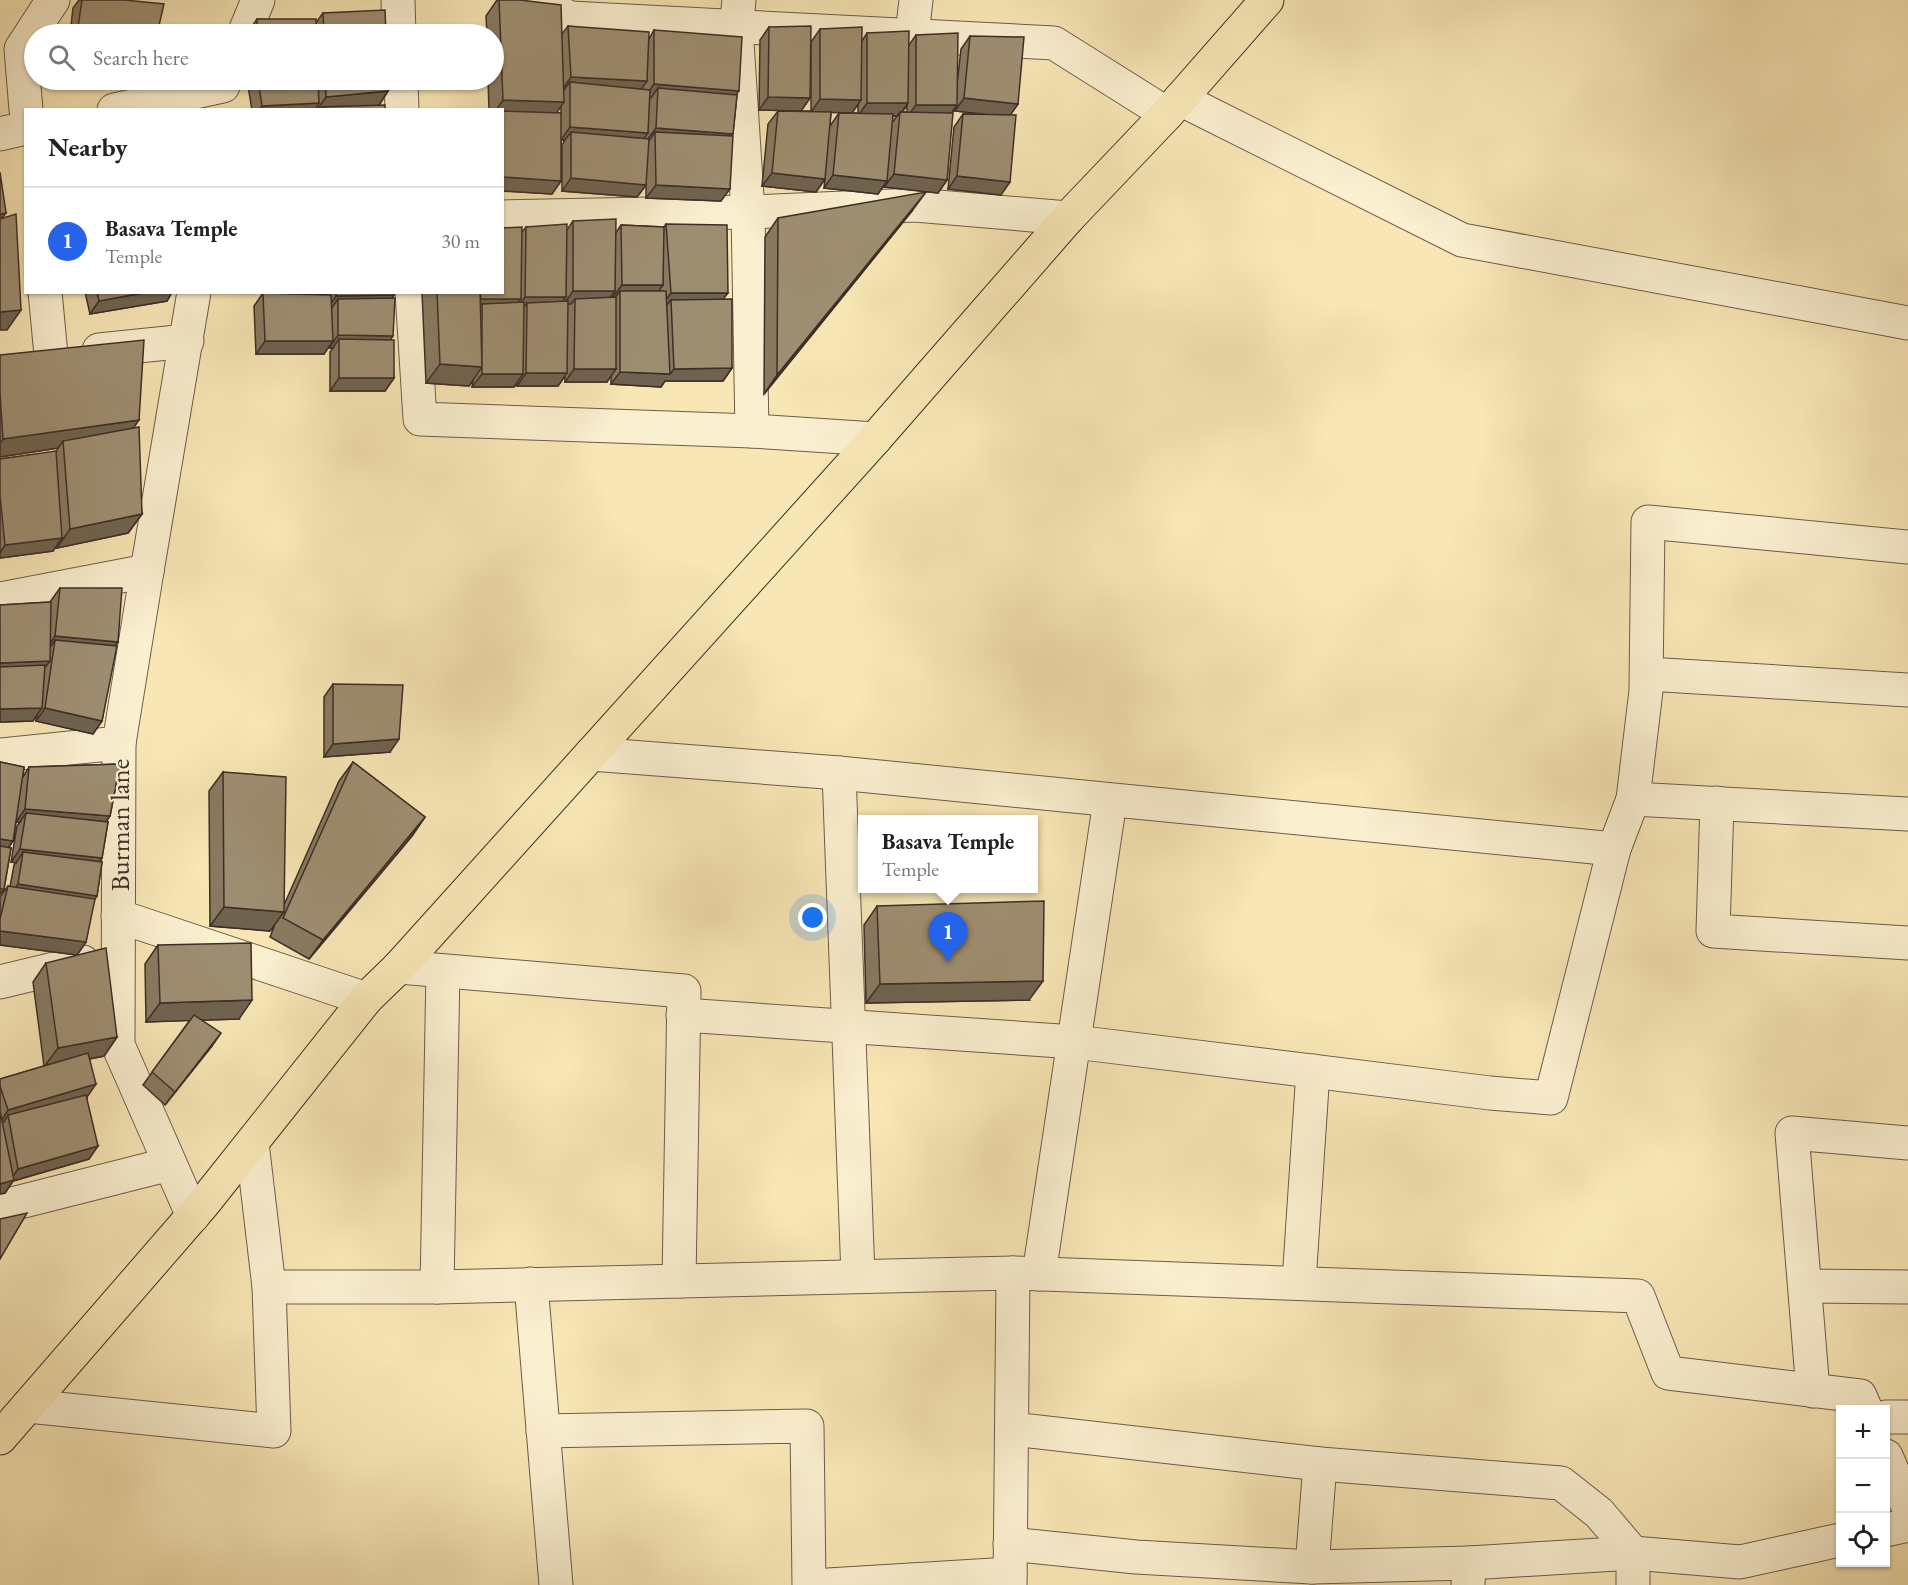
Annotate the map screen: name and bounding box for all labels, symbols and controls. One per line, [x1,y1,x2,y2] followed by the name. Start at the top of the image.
[24,24,504,90] search box
[45,41,78,74] icon: search
[93,43,188,72] text: Search here
[48,130,128,164] text: Nearby
[105,214,237,243] text: Basava Temple
[62,228,73,254] text: 1
[441,228,480,254] text: 30 m
[105,243,162,269] text: Temple
[102,759,137,891] street label: Burman lane
[858,815,1038,893] popup
[882,827,1014,856] text: Basava Temple
[882,856,939,882] text: Temple
[798,903,827,932] your location
[928,912,968,962] pin: 1
[1836,1405,1890,1567] map controls
[1836,1405,1890,1459] button: +
[1836,1459,1890,1513] button: −
[1836,1513,1890,1567] button: locate

